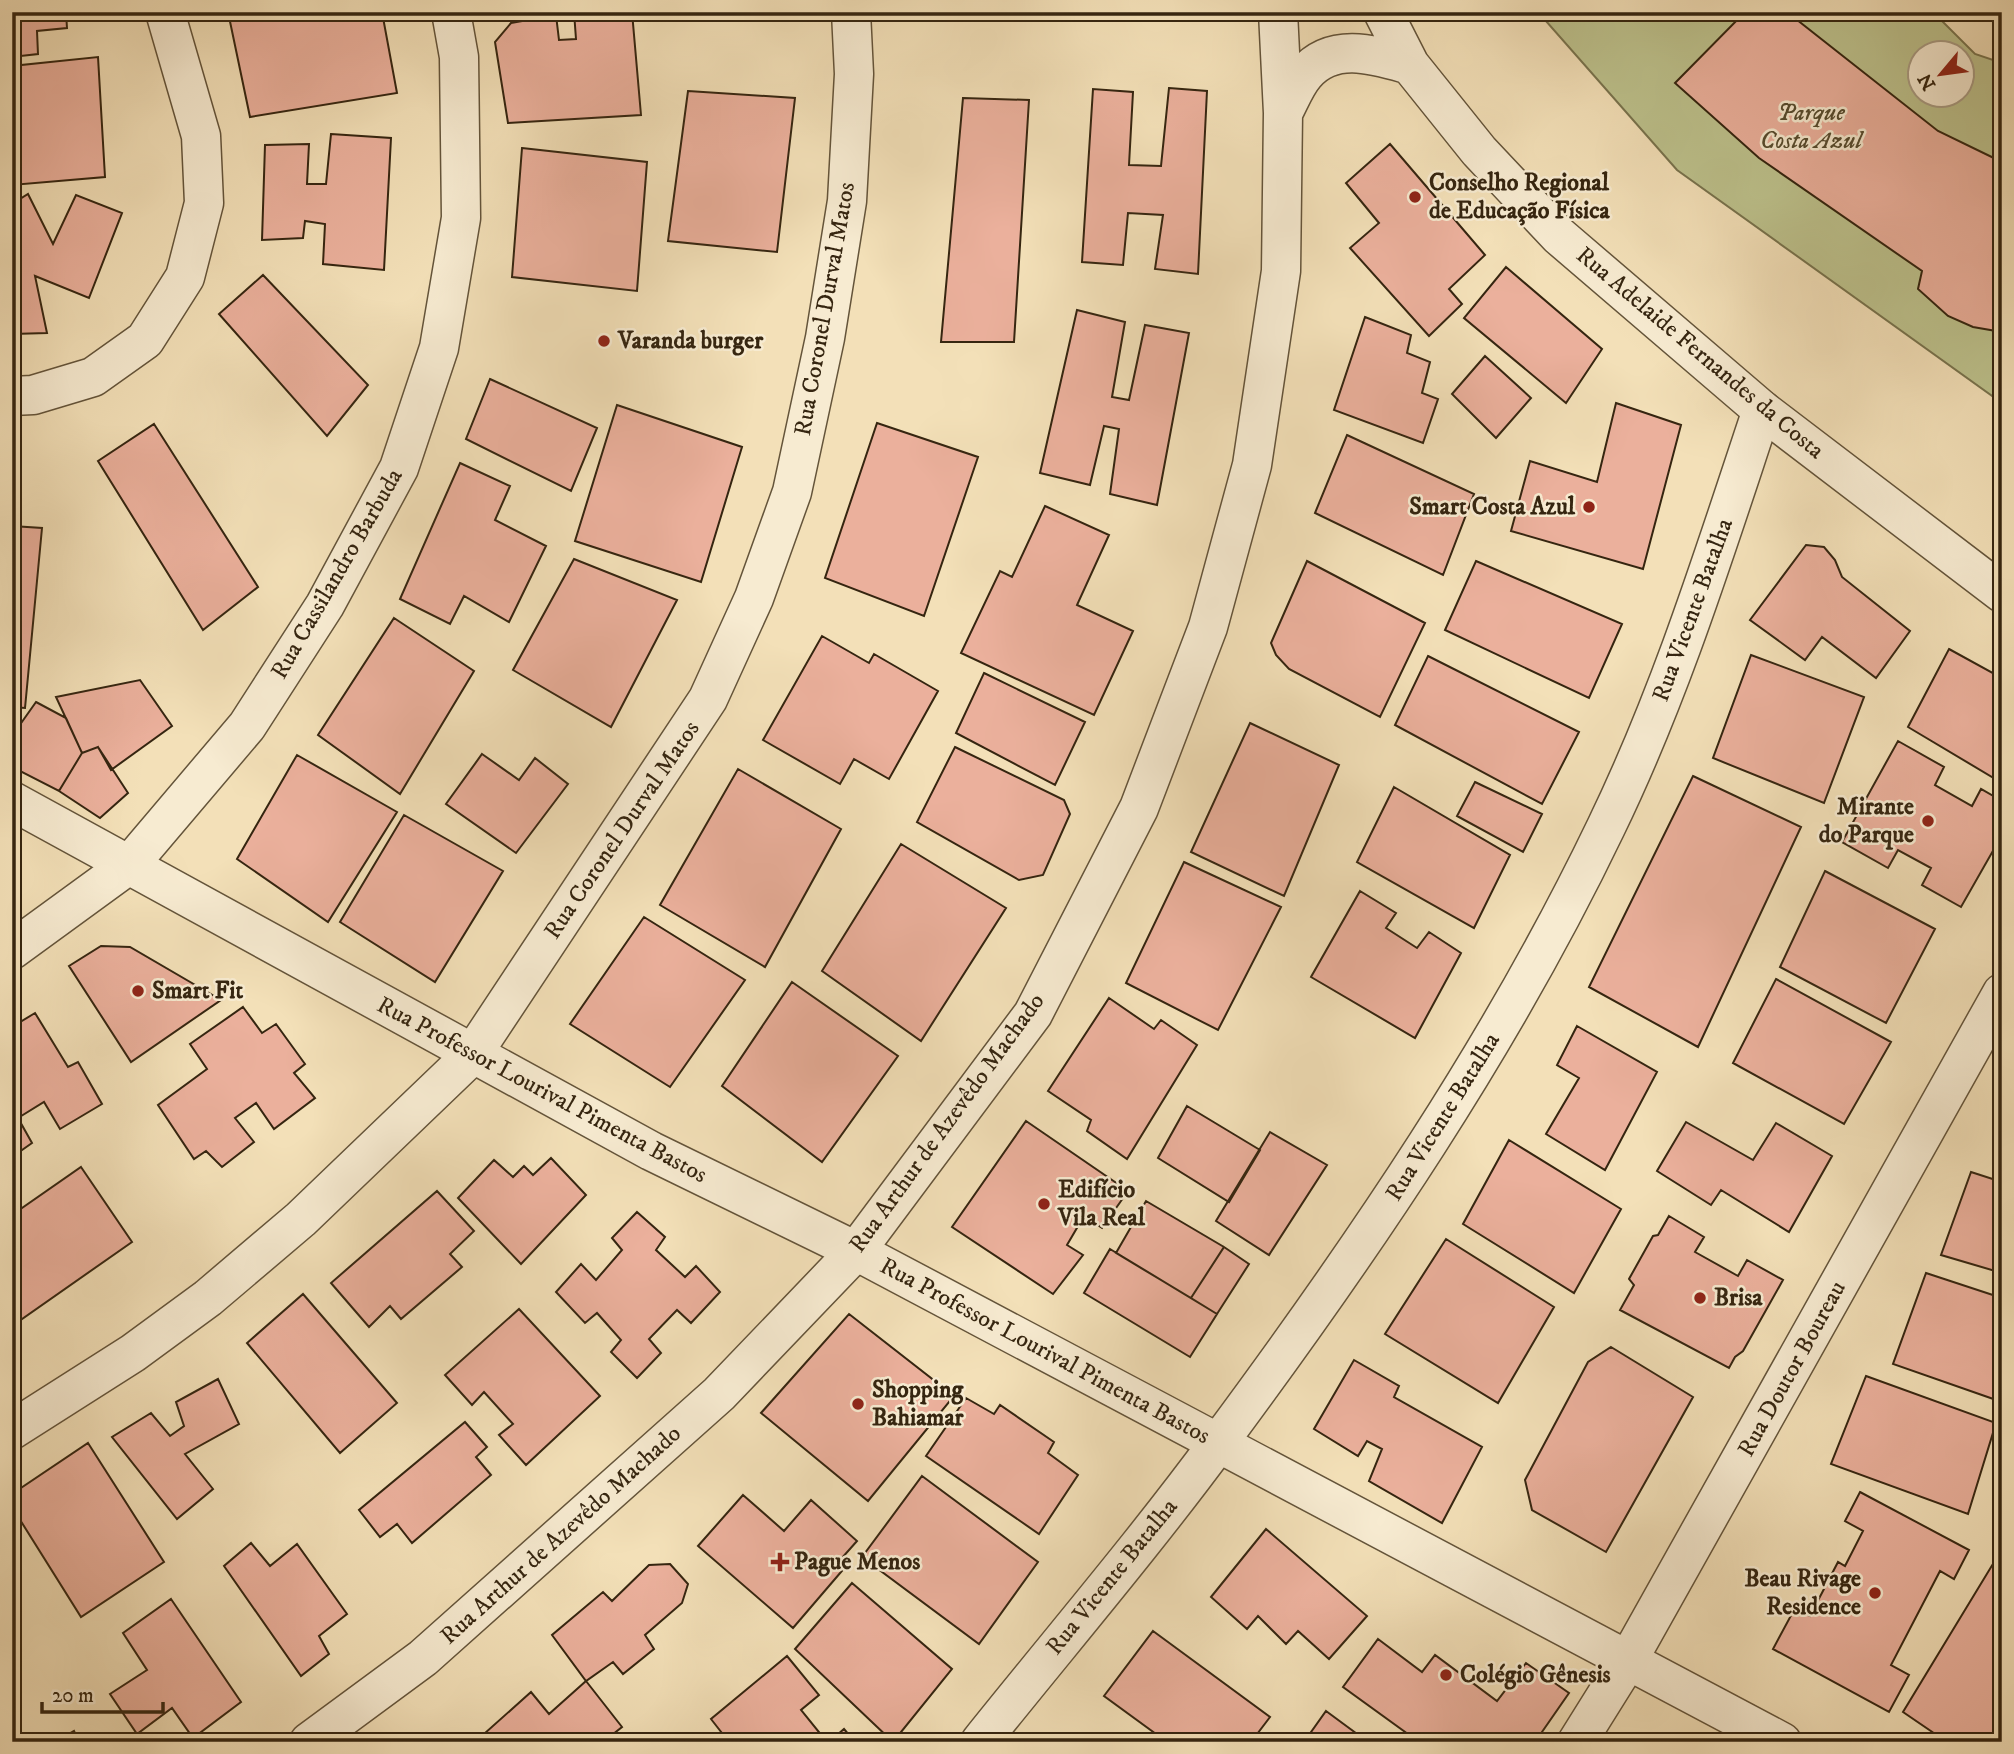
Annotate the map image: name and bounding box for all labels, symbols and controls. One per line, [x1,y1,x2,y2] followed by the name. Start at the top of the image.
[1906,38,1976,108] north arrow
[1913,69,1941,94] text: N
[1760,98,1865,156] park label: Parque Costa Azul
[1429,168,1610,226] place label: Conselho Regional de Educação Física
[788,180,862,438] street label: Rua Coronel Durval Matos
[1407,189,1423,205] marker: Conselho Regional de Educação Física
[1570,240,1831,466] street label: Rua Adelaide Fernandes da Costa
[617,326,764,356] place label: Varanda burger
[596,333,612,349] marker: Varanda burger
[264,463,410,685] street label: Rua Cassilandro Barbuda
[1409,492,1576,522] place label: Smart Costa Azul
[1581,499,1597,515] marker: Smart Costa Azul
[1646,514,1740,706] street label: Rua Vicente Batalha
[538,715,706,945] street label: Rua Coronel Durval Matos
[1819,792,1914,850] place label: Mirante do Parque
[1920,813,1936,829] marker: Mirante do Parque
[152,976,243,1006] place label: Smart Fit
[130,983,146,999] marker: Smart Fit
[843,987,1051,1259] street label: Rua Arthur de Azevêdo Machado
[372,990,712,1190] street label: Rua Professor Lourival Pimenta Bastos
[1379,1027,1507,1207] street label: Rua Vicente Batalha
[1057,1175,1146,1233] place label: Edifício Vila Real
[1036,1196,1052,1212] marker: Edifício Vila Real
[875,1251,1215,1451] street label: Rua Professor Lourival Pimenta Bastos
[1731,1276,1853,1462] street label: Rua Doutor Boureau
[1714,1283,1763,1313] place label: Brisa
[1692,1290,1708,1306] marker: Brisa
[872,1375,965,1433] place label: Shopping Bahiamar
[850,1396,866,1412] marker: Shopping Bahiamar
[434,1419,688,1651] street label: Rua Arthur de Azevêdo Machado
[1040,1492,1185,1661] street label: Rua Vicente Batalha
[794,1547,920,1577] place label: Pague Menos
[772,1554,788,1570] marker: Pague Menos
[1744,1564,1861,1622] place label: Beau Rivage Residence
[1867,1585,1883,1601] marker: Beau Rivage Residence
[1460,1660,1611,1690] place label: Colégio Gênesis
[1438,1667,1454,1683] marker: Colégio Gênesis
[42,1670,163,1714] scale bar
[52,1683,94,1709] text: 20 m

